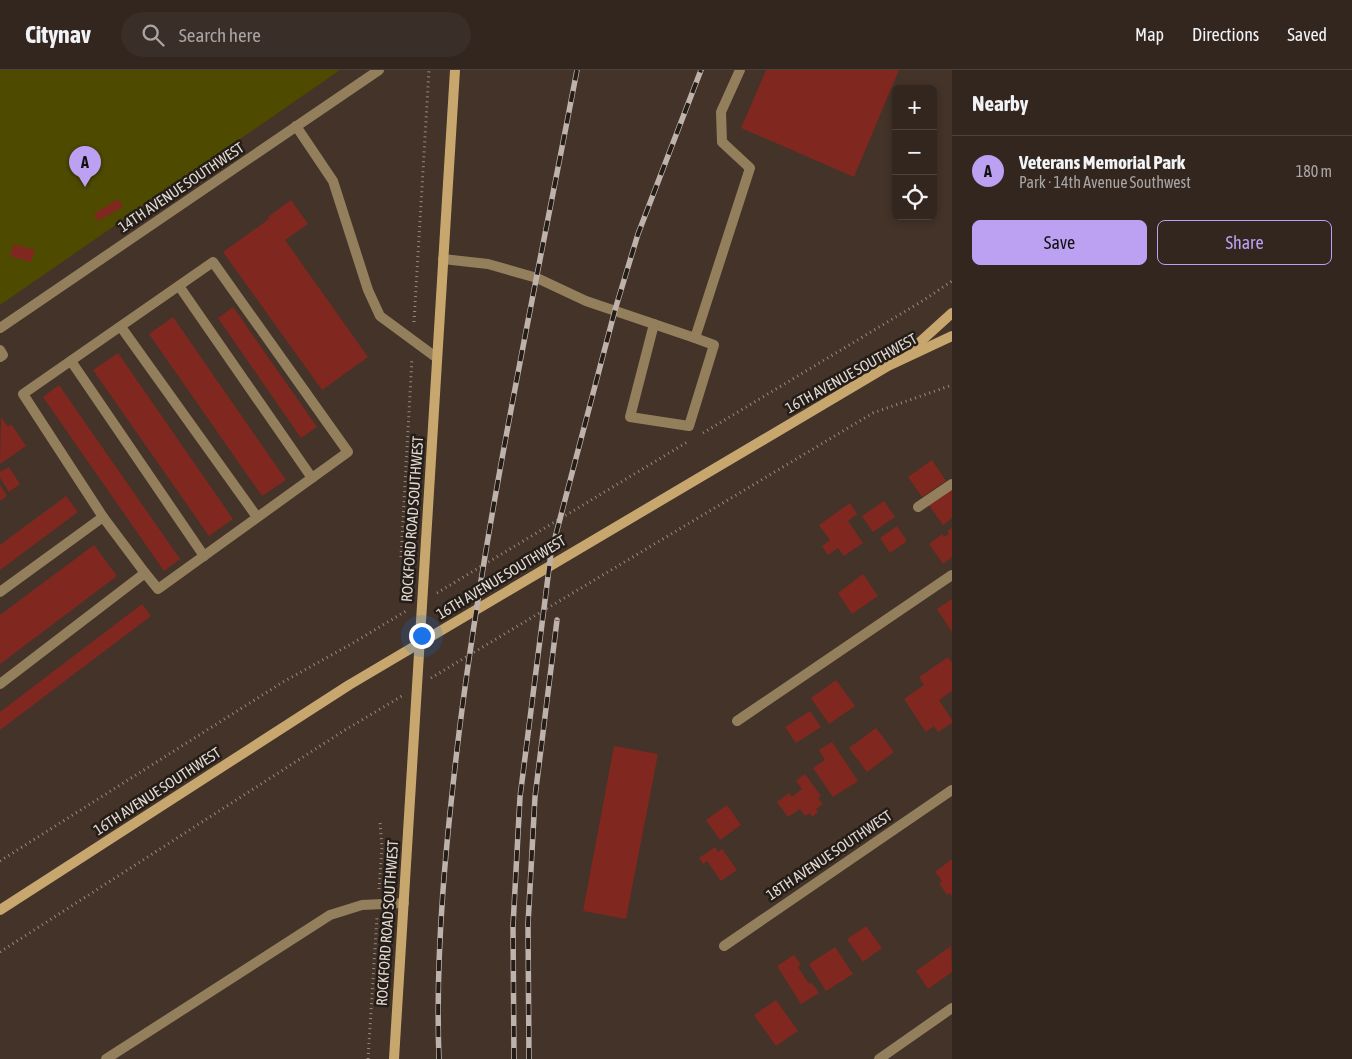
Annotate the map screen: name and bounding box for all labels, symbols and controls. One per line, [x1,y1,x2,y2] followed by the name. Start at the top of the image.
[121,12,471,57] search box
[25,21,91,48] text: Citynav
[139,21,167,49] icon: search
[179,24,261,46] text: Search here
[1135,24,1164,45] text: Map
[1192,24,1259,45] text: Directions
[1287,24,1327,45] text: Saved
[892,85,937,220] map controls
[892,85,937,130] button: +
[972,91,1028,115] text: Nearby
[892,130,937,175] button: −
[115,138,247,235] street label: 14TH AVENUE SOUTHWEST
[69,146,101,187] pin: A
[1019,151,1185,173] text: Veterans Memorial Park
[984,162,992,180] text: A
[1296,162,1332,180] text: 180 m
[1019,173,1191,191] text: Park · 14th Avenue Southwest
[892,175,937,220] button: locate
[972,220,1147,265] button: Save
[1157,220,1332,265] button: Share
[782,330,920,416] street label: 16TH AVENUE SOUTHWEST
[398,435,426,603] street label: ROCKFORD ROAD SOUTHWEST
[433,531,569,622] street label: 16TH AVENUE SOUTHWEST
[409,623,435,649] your location
[90,743,224,838] street label: 16TH AVENUE SOUTHWEST
[763,806,895,903] street label: 18TH AVENUE SOUTHWEST
[373,839,401,1007] street label: ROCKFORD ROAD SOUTHWEST

